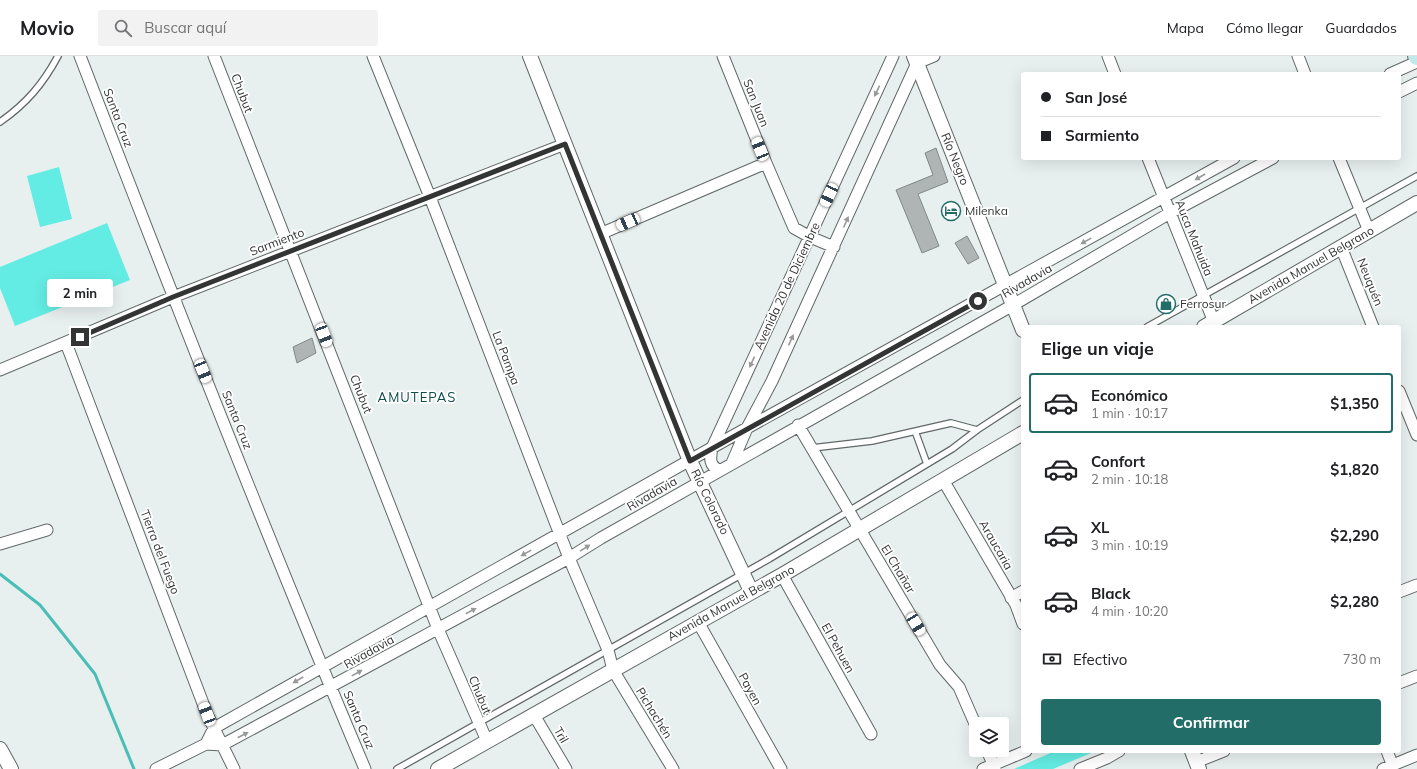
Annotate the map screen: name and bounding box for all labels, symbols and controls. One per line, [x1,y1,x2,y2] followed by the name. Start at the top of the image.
[98,10,378,46] search box
[20,16,74,40] text: Movio
[112,17,134,39] icon: search
[144,18,226,37] text: Buscar aquí
[1167,19,1204,37] text: Mapa
[1226,19,1303,37] text: Cómo llegar
[1325,19,1397,37] text: Guardados
[228,71,257,114] street label: Chubut
[740,77,773,129] street label: San Juan
[100,86,137,149] street label: Santa Cruz
[874,86,880,97] one-way arrow
[1065,88,1127,107] text: San José
[1065,126,1139,145] text: Sarmiento
[938,130,973,187] street label: Río Negro
[750,136,770,162] car
[1194,174,1206,181] one-way arrow
[818,182,840,208] car
[1172,198,1217,278] street label: Auca Mahuida
[940,200,962,222] hotel icon: Milenka
[965,203,1008,218] place label: Milenka
[615,212,641,232] car
[843,216,849,227] one-way arrow
[750,220,823,352] street label: Avenida 20 de Diciembre
[1245,222,1376,307] street label: Avenida Manuel Belgrano
[248,224,306,259] street label: Sarmiento
[1080,237,1092,244] one-way arrow
[1354,256,1387,308] street label: Neuquén
[999,260,1054,301] street label: Rivadavia
[47,279,113,307] callout: 2 min
[63,285,97,301] text: 2 min
[969,292,987,310] route start
[1155,293,1177,315] shop icon: Ferrosur
[1180,296,1226,311] place label: Ferrosur
[314,322,334,348] car
[71,328,89,346] route end
[489,329,524,387] street label: La Pampa
[789,333,795,345] one-way arrow
[1041,337,1154,360] text: Elige un viaje
[749,356,755,368] one-way arrow
[193,358,213,384] car
[347,372,376,415] street label: Chubut
[1043,385,1079,421] icon: car
[1091,386,1168,405] text: Económico
[219,388,256,451] street label: Santa Cruz
[378,389,456,405] district label: AMUTEPAS
[1330,394,1379,413] text: $1,350
[1091,405,1168,421] text: 1 min · 10:17
[1043,451,1079,487] icon: car
[1091,452,1145,471] text: Confort
[1330,460,1379,479] text: $1,820
[688,467,733,537] street label: Río Colorado
[1091,471,1168,487] text: 2 min · 10:18
[624,473,679,514] street label: Rivadavia
[137,507,184,596] street label: Tierra del Fuego
[976,517,1017,572] street label: Araucaria
[1043,517,1079,553] icon: car
[1091,518,1109,537] text: XL
[1330,526,1379,545] text: $2,290
[1091,537,1168,553] text: 3 min · 10:19
[878,542,919,596] street label: El Chañar
[579,544,591,551] one-way arrow
[520,550,532,557] one-way arrow
[665,561,797,644] street label: Avenida Manuel Belgrano
[1043,583,1079,619] icon: car
[1091,584,1130,603] text: Black
[1330,592,1379,611] text: $2,280
[1091,603,1168,619] text: 4 min · 10:20
[465,607,477,614] one-way arrow
[905,611,927,637] car
[819,620,858,675] street label: El Pehuen
[341,632,397,672] street label: Rivadavia
[1041,648,1063,670] icon: cash
[1073,650,1127,669] text: Efectivo
[1343,651,1381,667] text: 730 m
[351,670,363,676] one-way arrow
[736,670,765,707] street label: Payen
[466,673,495,716] street label: Chubut
[292,676,304,683] one-way arrow
[633,684,676,741] street label: Pichachén
[340,688,378,751] street label: Santa Cruz
[1041,699,1381,745] button: Confirmar
[197,701,217,727] car
[969,717,1009,757] map controls
[969,717,1009,757] button: layers
[551,724,572,746] street label: Tril
[237,731,248,738] one-way arrow

